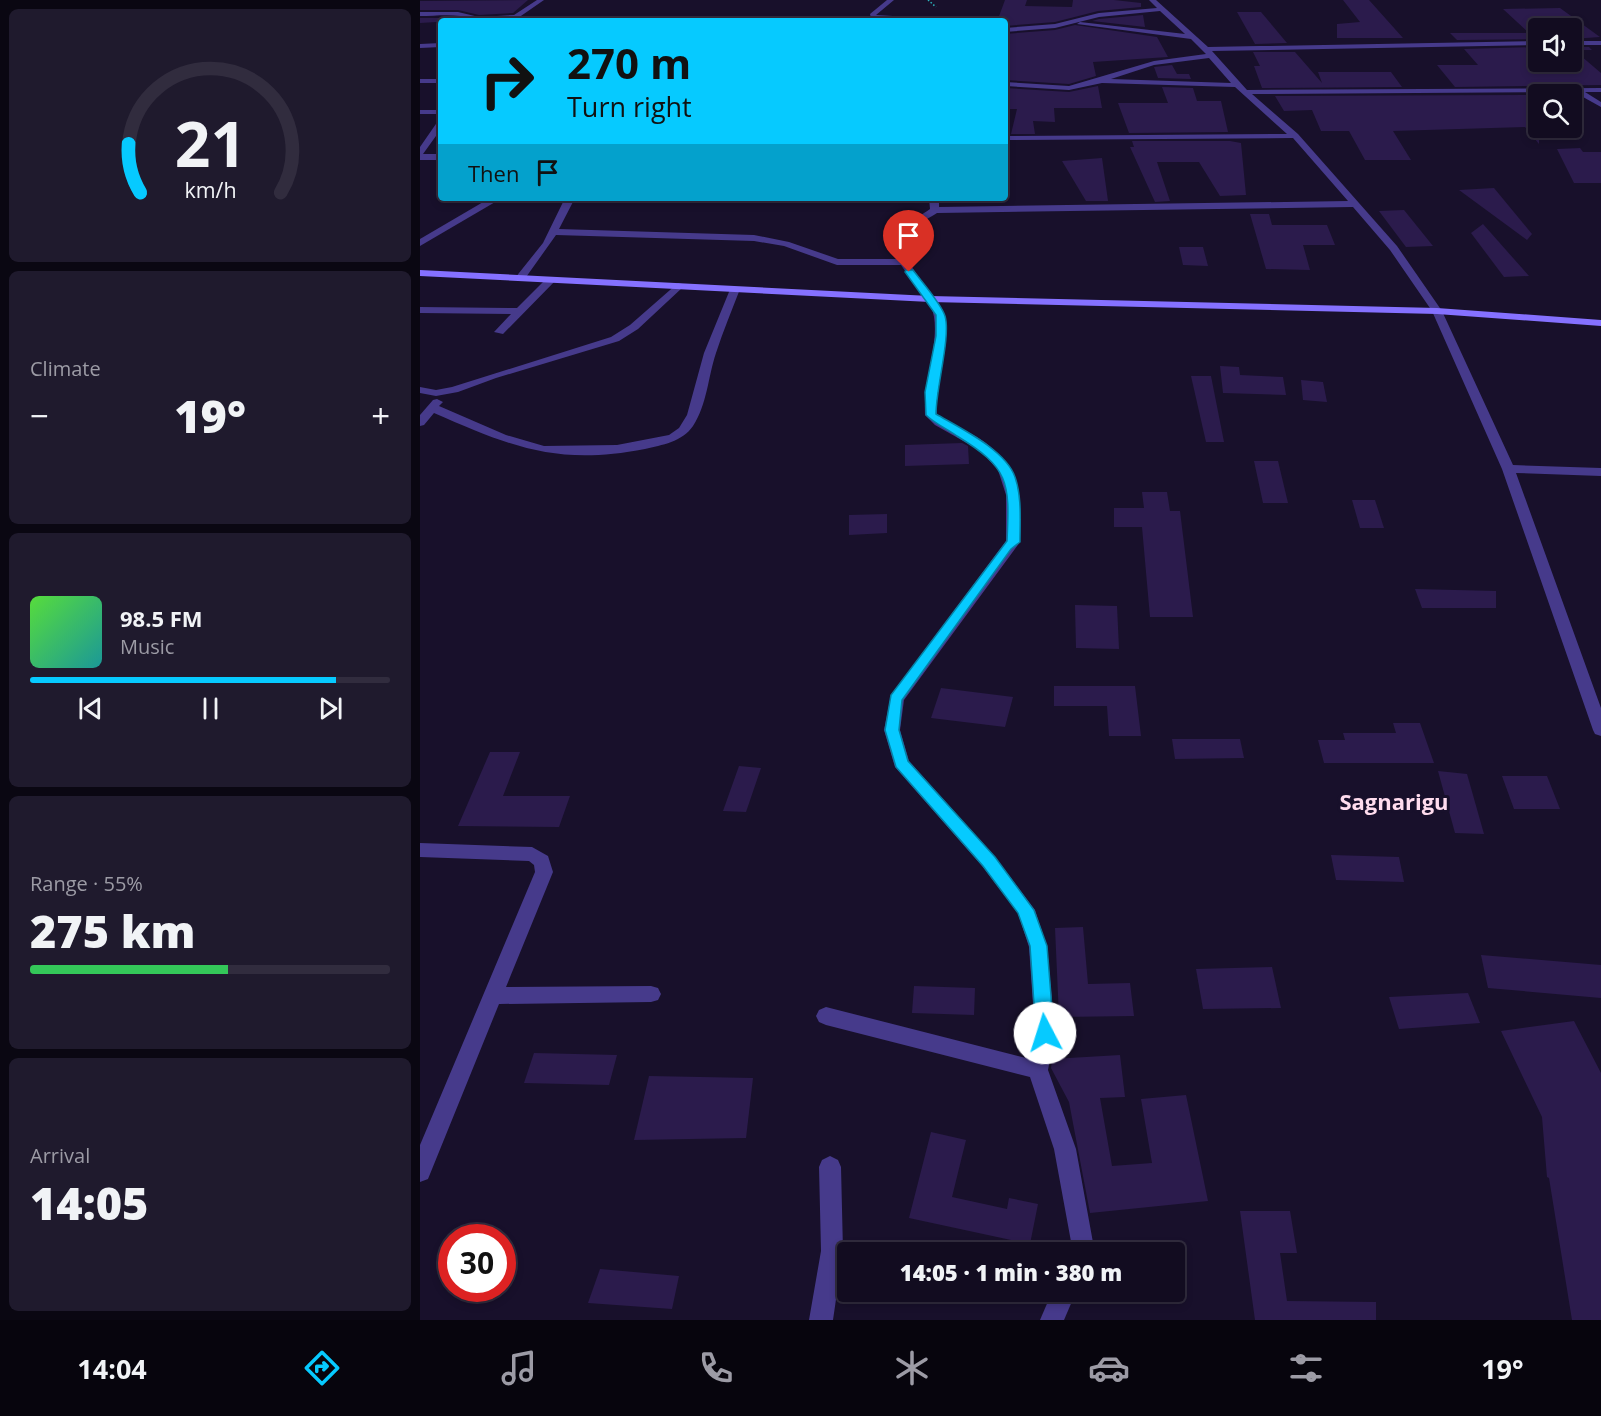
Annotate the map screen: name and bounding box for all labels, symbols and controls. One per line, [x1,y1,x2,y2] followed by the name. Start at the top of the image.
[1528,18,1582,138] map controls
[1528,18,1582,72] button: sound
[567,34,691,91] text: 270 m
[468,42,546,120] icon: right
[1528,84,1582,138] button: search
[567,88,692,125] text: Turn right
[174,100,246,185] text: 21
[531,156,564,189] icon: arrive
[468,158,519,188] text: Then
[184,175,236,204] text: km/h
[883,210,934,272] pin
[892,219,925,252] icon: arrive
[30,355,101,382] text: Climate
[174,385,246,446] text: 19°
[30,393,49,438] text: −
[371,393,390,438] text: +
[120,603,203,633] text: 98.5 FM
[120,633,174,660] text: Music
[74,692,107,725] icon: previous
[194,692,227,725] icon: pause
[314,692,347,725] icon: next
[1339,786,1449,816] district label: Sagnarigu
[30,870,143,897] text: Range · 55%
[30,900,195,961] text: 275 km
[1013,1001,1077,1065] position arrow
[30,1142,90,1169] text: Arrival
[30,1172,148,1233] text: 14:05
[438,1224,516,1302] speed limit sign: 30
[900,1257,1122,1287] text: 14:05 · 1 min · 380 m
[301,1347,343,1389] icon: directions
[498,1347,540,1389] icon: music
[695,1347,737,1389] icon: phone
[891,1347,933,1389] icon: climate
[1088,1347,1130,1389] icon: car
[1285,1347,1327,1389] icon: filters
[77,1350,147,1387] text: 14:04
[1481,1350,1524,1387] text: 19°

